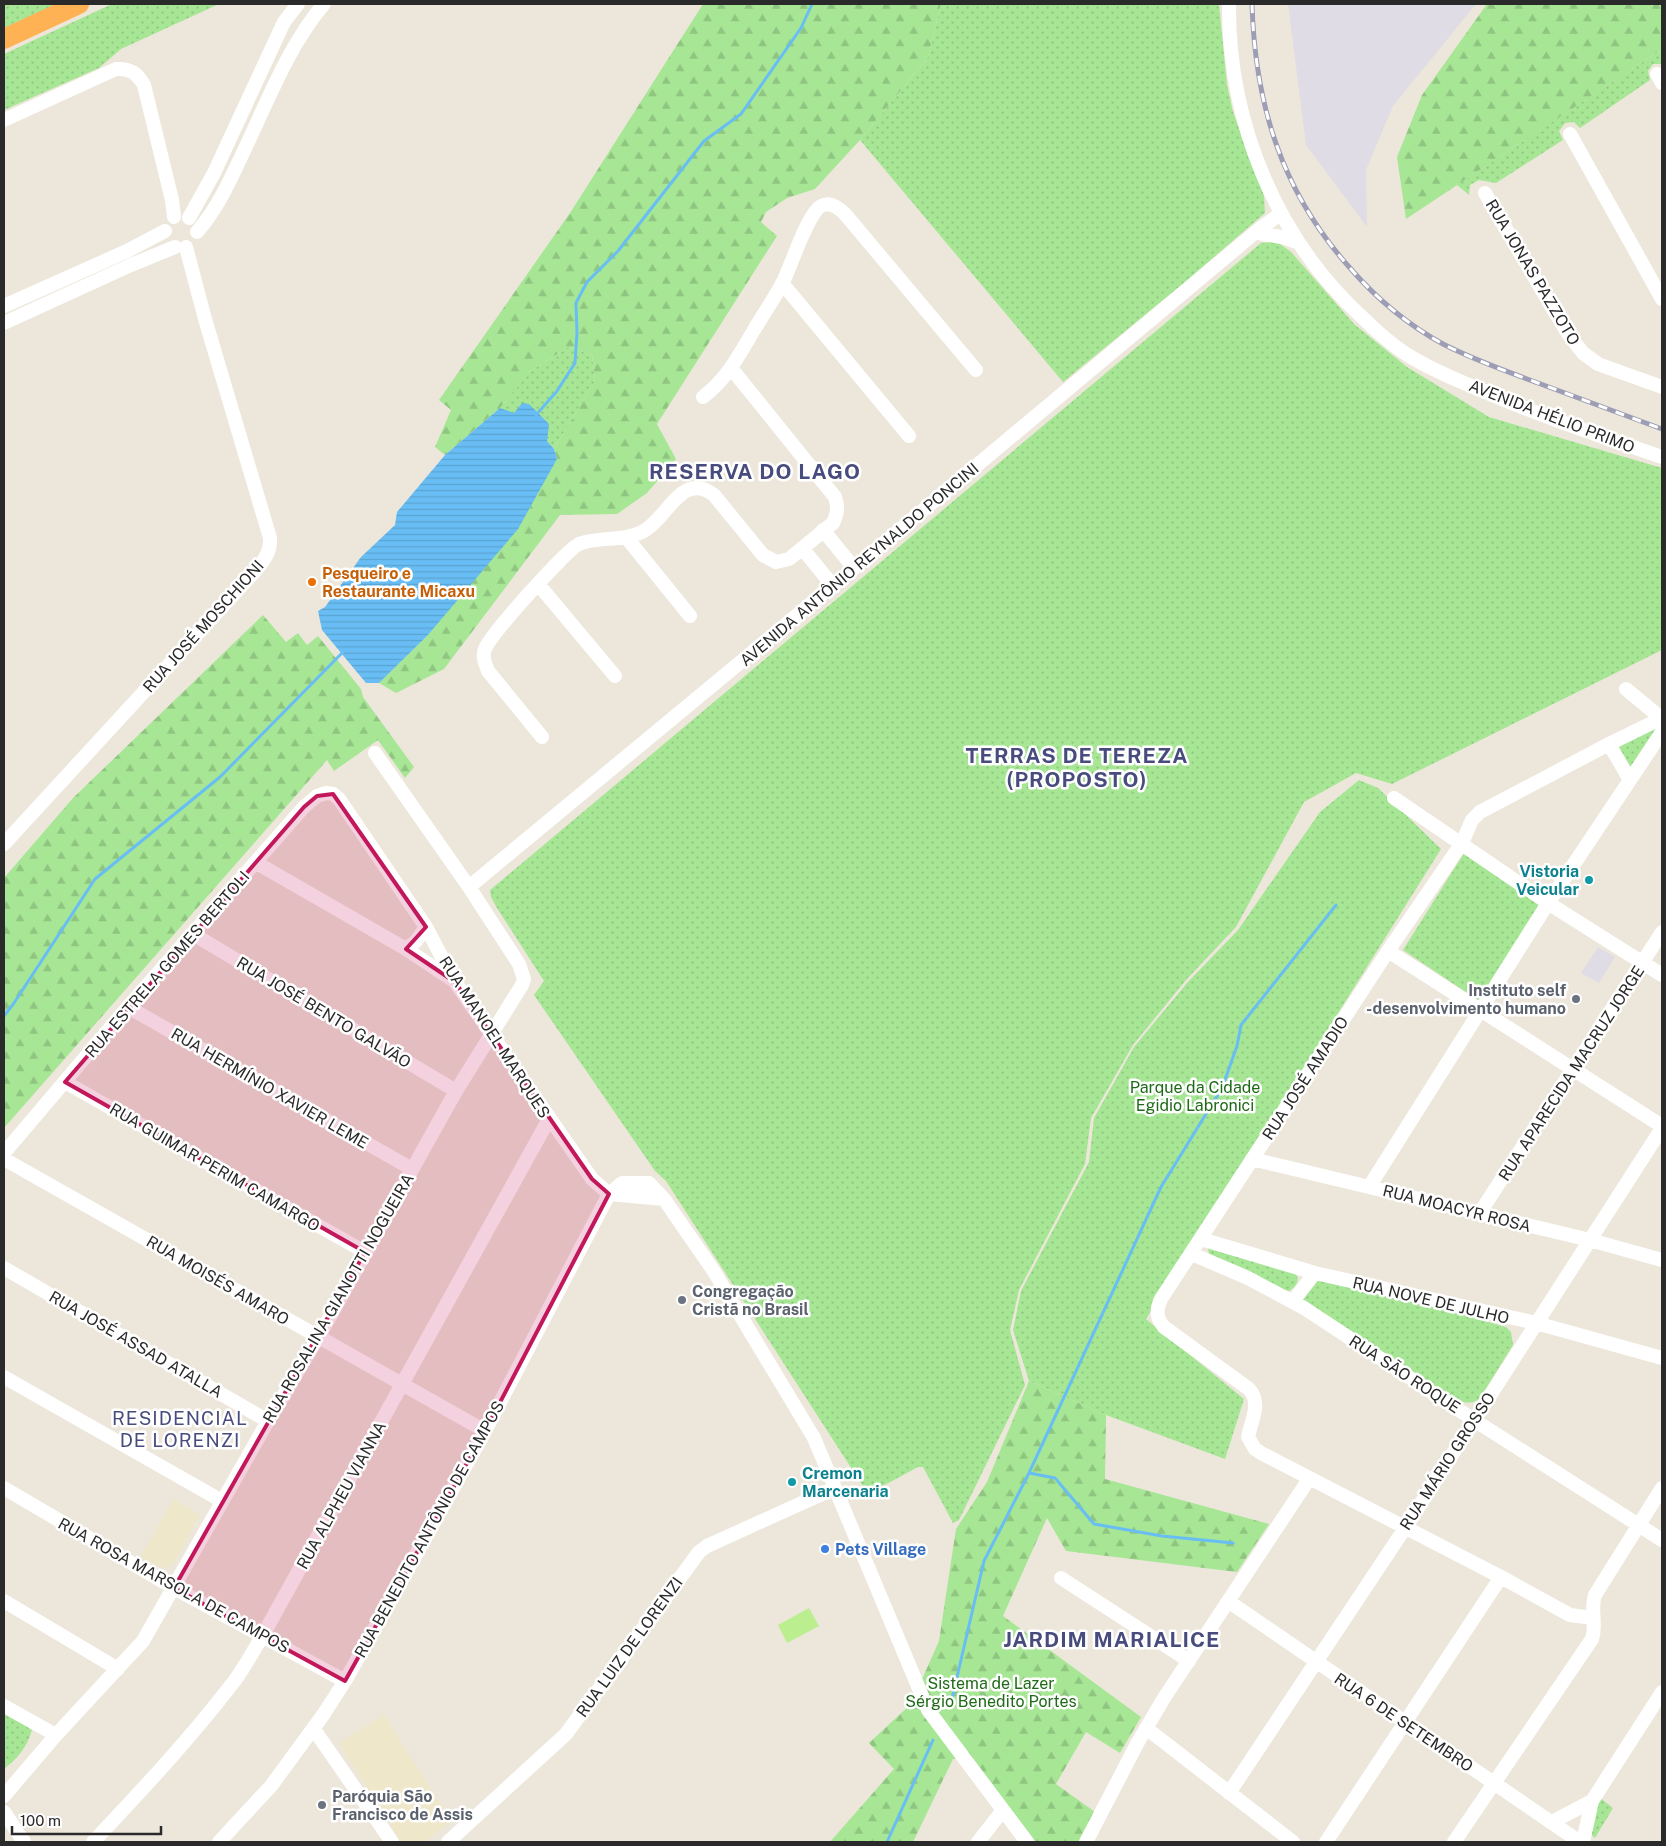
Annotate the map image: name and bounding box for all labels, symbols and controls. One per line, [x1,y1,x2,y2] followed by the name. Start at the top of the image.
[1482,196,1584,349] street label: RUA JONAS PAZZOTO
[1466,375,1638,457] street label: AVENIDA HÉLIO PRIMO
[735,458,983,670] street label: AVENIDA ANTÔNIO REYNALDO PONCINI
[649,459,861,484] district label: RESERVA DO LAGO
[138,556,268,696] street label: RUA JOSÉ MOSCHIONI
[322,564,475,601] place label: Pesqueiro e Restaurante Micaxu
[306,576,318,588] marker: Pesqueiro e Restaurante Micaxu
[966,743,1188,792] district label: TERRAS DE TEREZA (PROPOSTO)
[1516,862,1579,899] place label: Vistoria Veicular
[81,867,253,1061] street label: RUA ESTRELA GOMES BERTOLI
[1583,874,1595,886] marker: Vistoria Veicular
[233,952,415,1072] street label: RUA JOSÉ BENTO GALVÃO
[435,953,554,1122] street label: RUA MANOEL MARQUES
[1495,962,1648,1184] street label: RUA APARECIDA MACRUZ JORGE
[1366,981,1567,1018] place label: Instituto self -desenvolvimento humano
[1570,993,1582,1005] marker: Instituto self -desenvolvimento humano
[1258,1013,1352,1143] street label: RUA JOSÉ AMADIO
[168,1023,372,1153] street label: RUA HERMÍNIO XAVIER LEME
[1130,1078,1260,1115] park label: Parque da Cidade Egidio Labronici
[106,1099,323,1236] street label: RUA GUIMAR PERIM CAMARGO
[259,1170,418,1426] street label: RUA ROSALINA GIANOTTI NOGUEIRA
[1381,1181,1533,1236] street label: RUA MOACYR ROSA
[143,1231,293,1329] street label: RUA MOISÉS AMARO
[1351,1273,1511,1328] street label: RUA NOVE DE JULHO
[692,1282,809,1319] place label: Congregação Cristã no Brasil
[46,1286,226,1402] street label: RUA JOSÉ ASSAD ATALLA
[676,1294,688,1306] marker: Congregação Cristã no Brasil
[1346,1331,1464,1417] street label: RUA SÃO ROQUE
[1395,1388,1499,1534] street label: RUA MÁRIO GROSSO
[350,1397,508,1661] street label: RUA BENEDITO ANTÔNIO DE CAMPOS
[112,1407,248,1451] district label: RESIDENCIAL DE LORENZI
[293,1418,390,1573] street label: RUA ALPHEU VIANNA
[802,1464,889,1501] place label: Cremon Marcenaria
[786,1476,798,1488] marker: Cremon Marcenaria
[55,1514,293,1657] street label: RUA ROSA MARSOLA DE CAMPOS
[835,1540,926,1559] place label: Pets Village
[819,1543,831,1555] marker: Pets Village
[572,1574,687,1721] street label: RUA LUIZ DE LORENZI
[1004,1627,1220,1652] district label: JARDIM MARIALICE
[1331,1669,1477,1776] street label: RUA 6 DE SETEMBRO
[905,1674,1077,1711] park label: Sistema de Lazer Sérgio Benedito Portes
[332,1787,473,1824] place label: Paróquia São Francisco de Assis
[316,1799,328,1811] marker: Paróquia São Francisco de Assis
[12,1804,161,1836] scale bar
[20,1812,61,1829] text: 100 m

